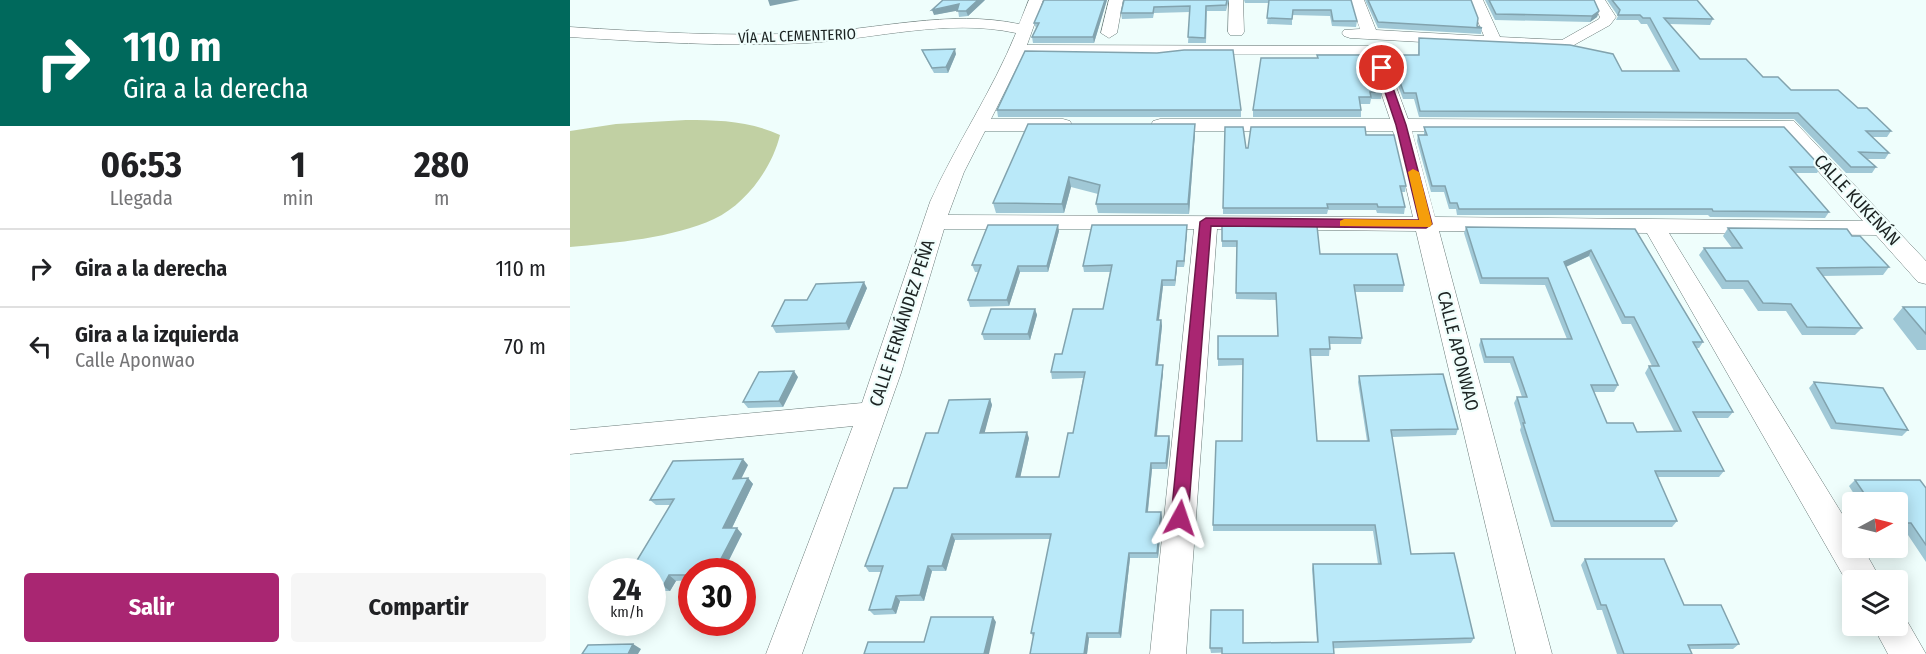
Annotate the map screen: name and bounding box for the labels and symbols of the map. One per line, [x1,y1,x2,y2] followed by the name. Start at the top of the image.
[738,25,856,47] street label: VÍA AL CEMENTERIO
[1356,42,1407,93] pin
[1809,149,1906,250] street label: CALLE KUKENÁN
[864,236,940,409] street label: CALLE FERNÁNDEZ PEÑA
[1433,289,1483,413] street label: CALLE APONWAO
[1148,486,1212,550] position arrow
[1842,492,1908,558] north arrow
[678,558,756,636] speed limit sign: 30

